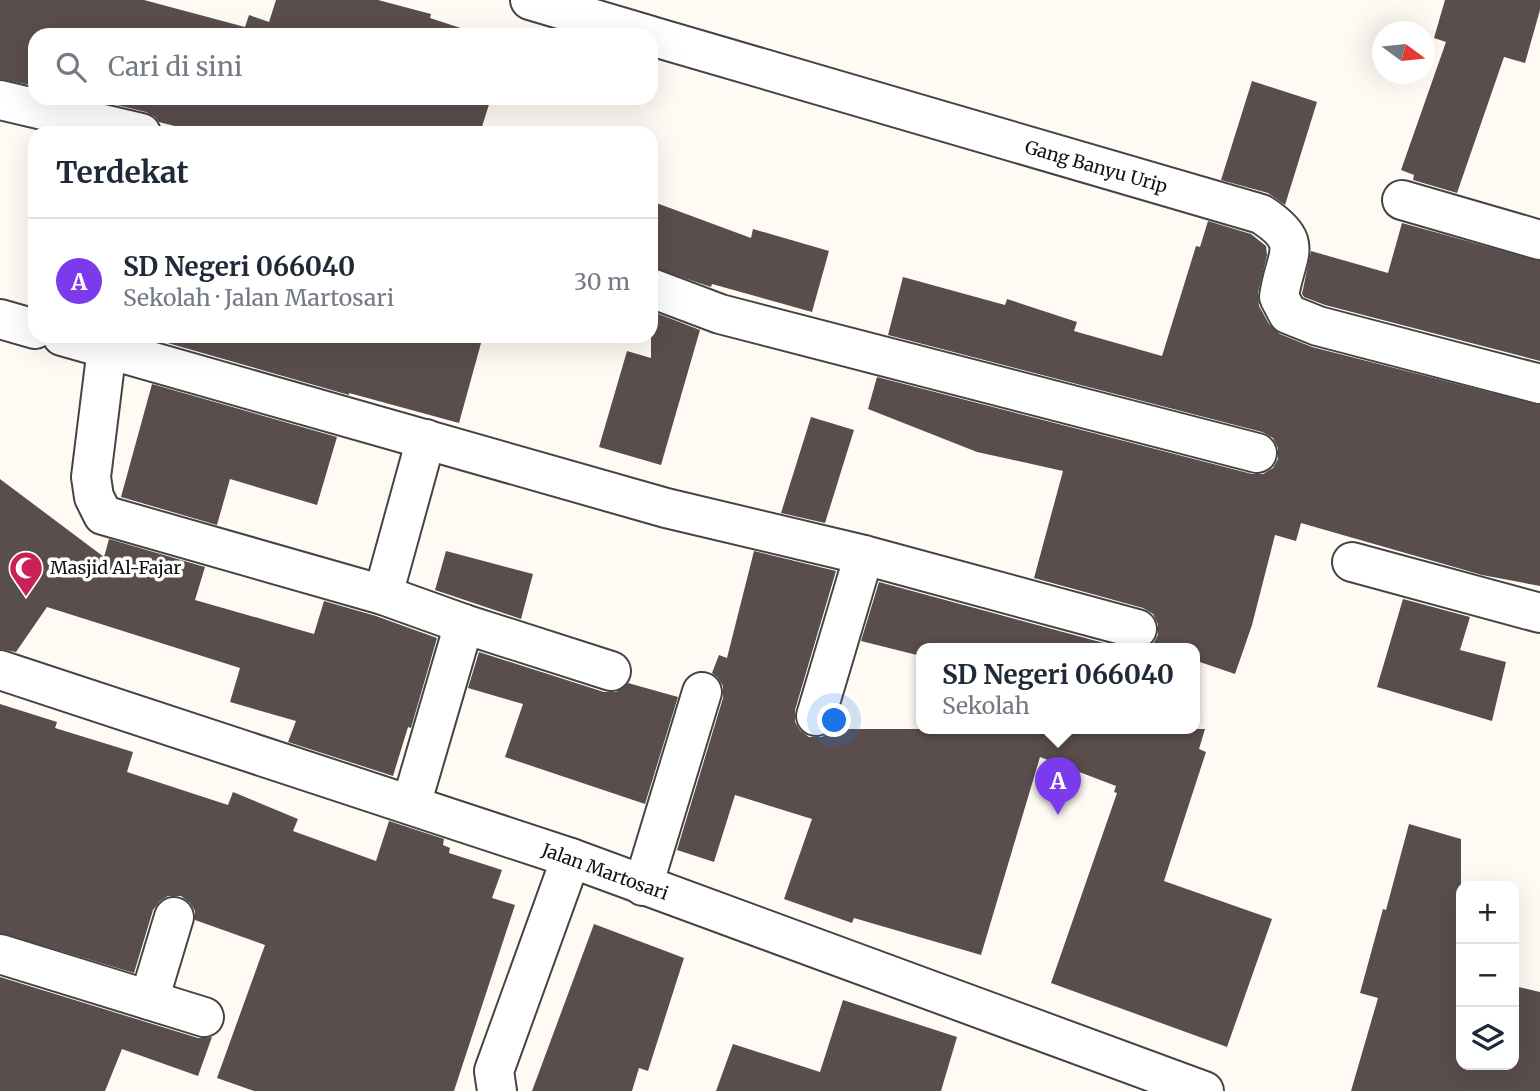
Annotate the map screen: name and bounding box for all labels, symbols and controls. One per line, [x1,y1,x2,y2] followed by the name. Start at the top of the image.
[1372,21,1435,84] north arrow
[28,28,658,105] search box
[52,48,90,86] icon: search
[108,50,242,83] text: Cari di sini
[1022,135,1170,198] street label: Gang Banyu Urip
[56,153,189,191] text: Terdekat
[123,250,355,283] text: SD Negeri 066040
[71,267,87,296] text: A
[574,267,630,296] text: 30 m
[123,283,394,312] text: Sekolah · Jalan Martosari
[7,549,45,598] mosque icon: Masjid Al-Fajar
[50,556,181,579] place label: Masjid Al-Fajar
[916,643,1200,734] popup
[942,658,1174,691] text: SD Negeri 066040
[942,691,1030,720] text: Sekolah
[817,703,851,737] your location
[1035,757,1081,815] pin: A
[538,838,672,905] street label: Jalan Martosari
[1456,881,1519,1070] map controls
[1456,881,1519,944] button: +
[1456,944,1519,1007] button: −
[1456,1007,1519,1070] button: layers

